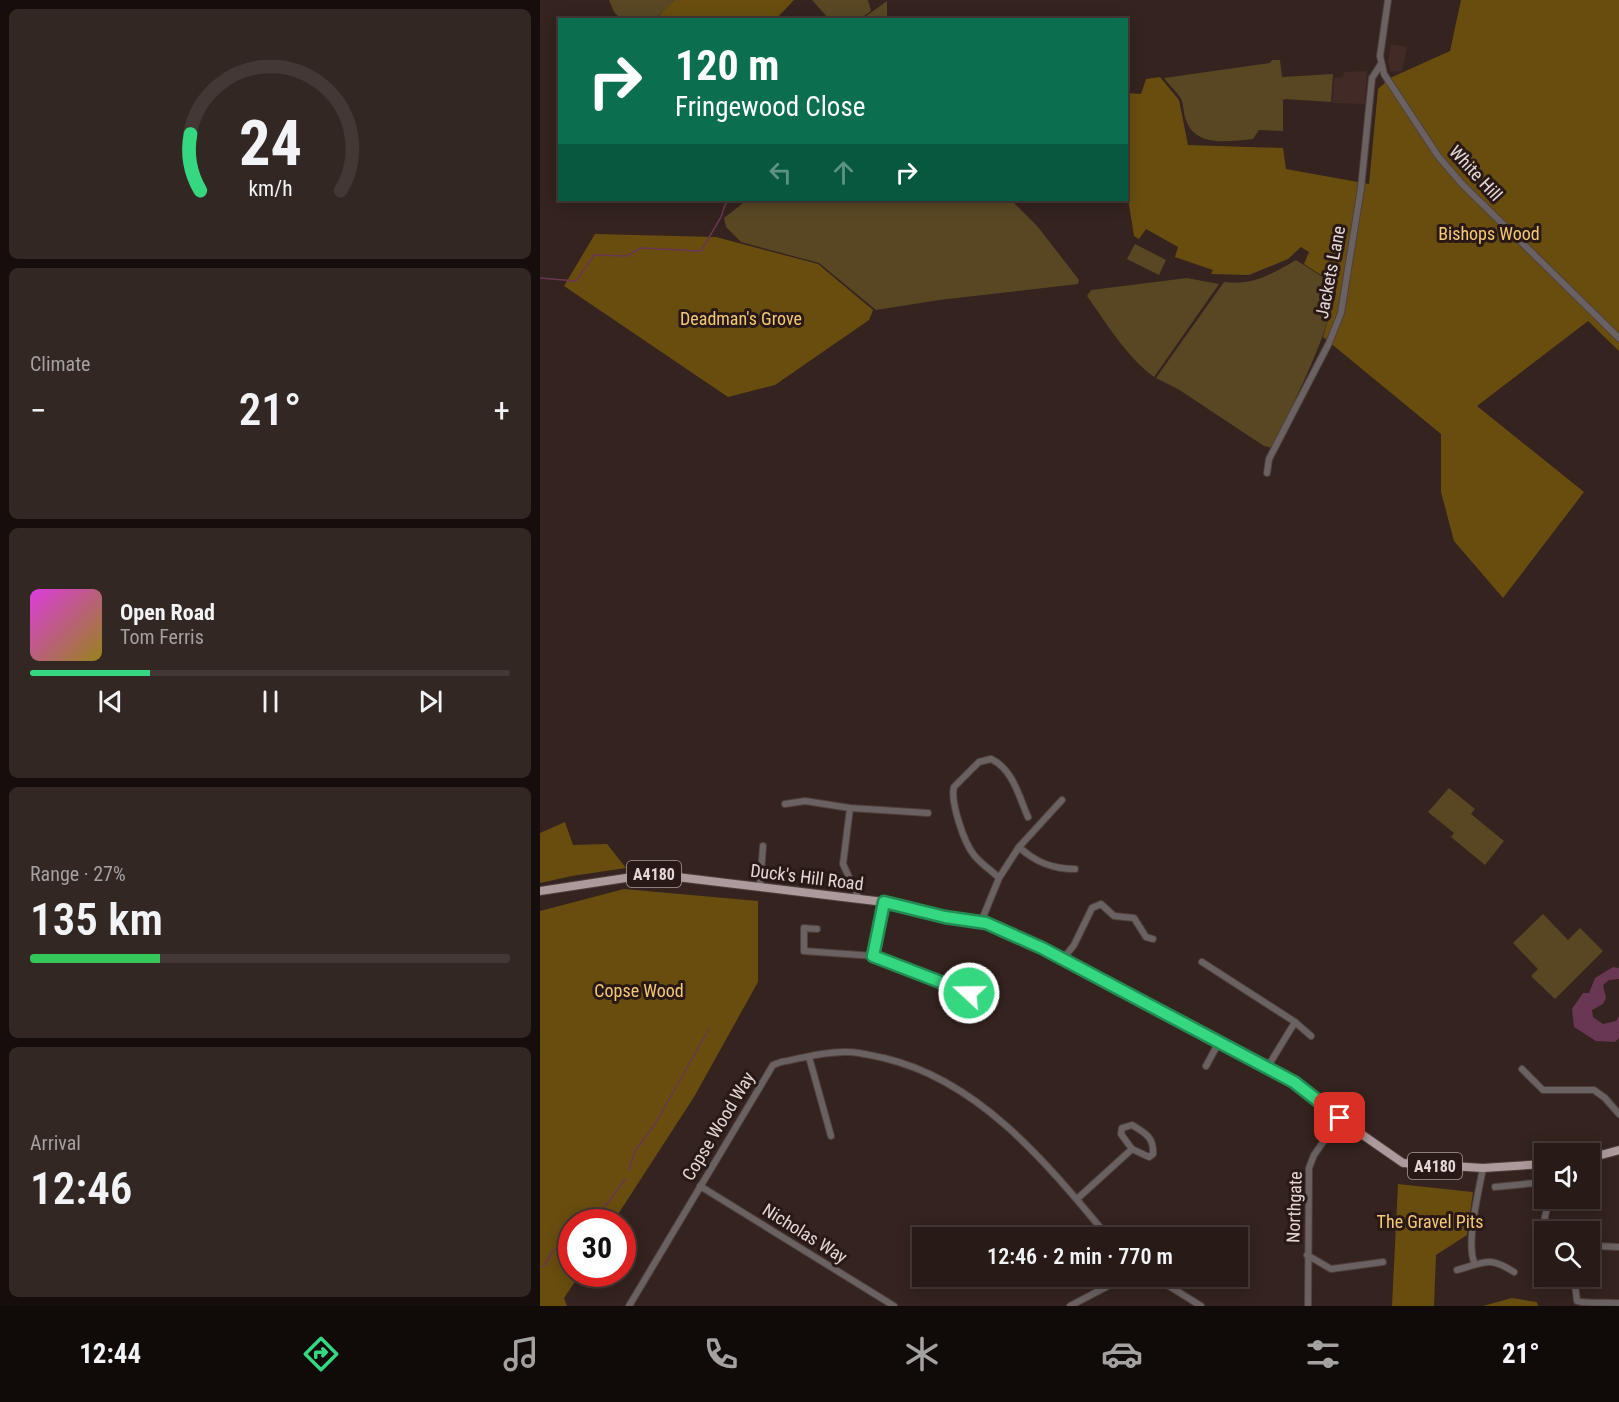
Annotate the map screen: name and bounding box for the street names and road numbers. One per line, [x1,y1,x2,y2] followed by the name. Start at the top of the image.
[1445,141,1507,205] street label: White Hill
[1311,224,1349,320] street label: Jackets Lane
[749,860,865,894] street label: Duck's Hill Road
[627,861,681,887] road number: A4180
[677,1068,759,1184] street label: Copse Wood Way
[1408,1153,1462,1179] road number: A4180
[1282,1171,1306,1243] street label: Northgate
[759,1199,852,1268] street label: Nicholas Way

